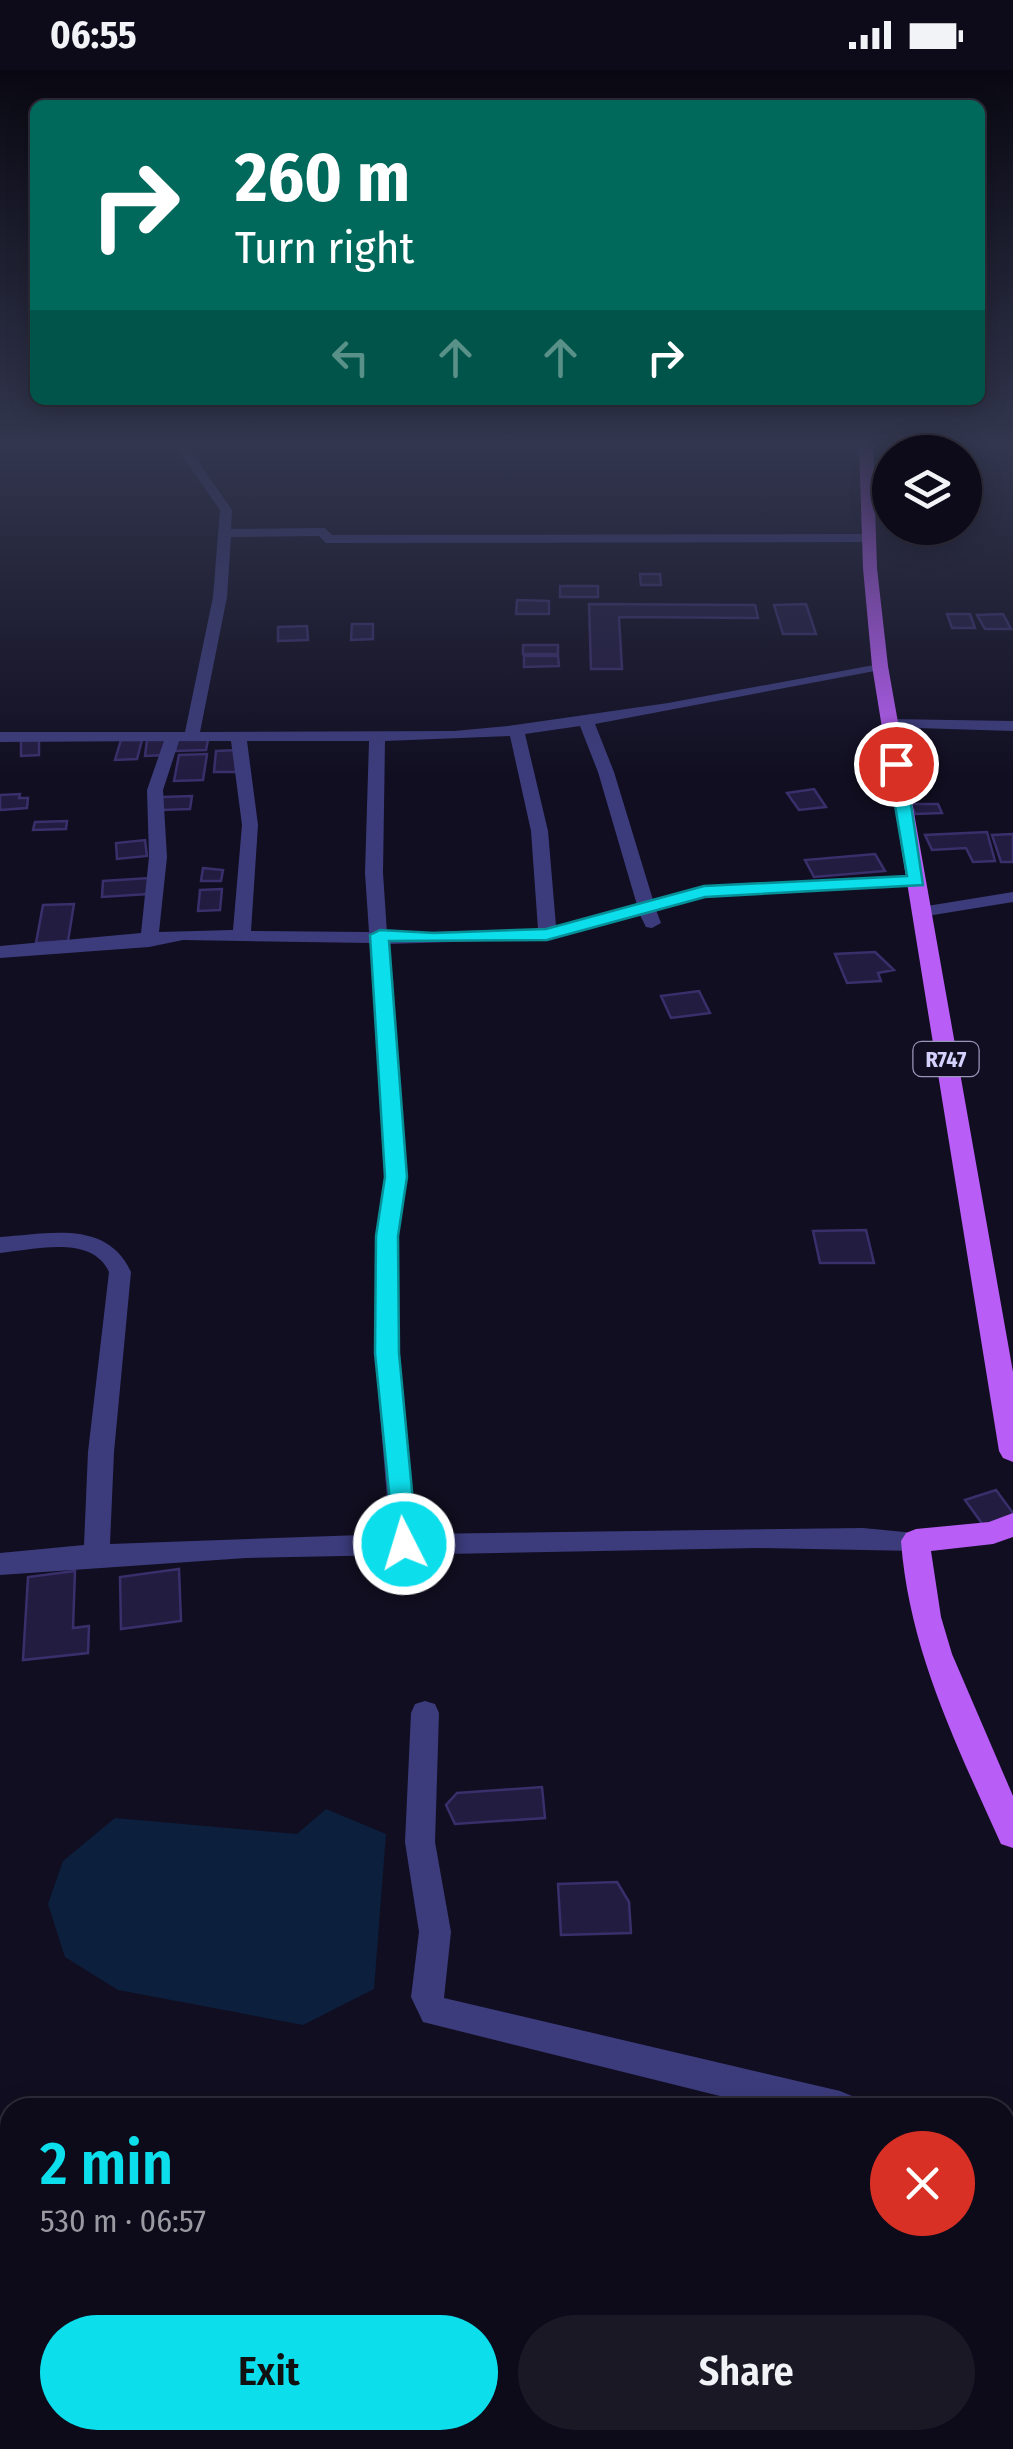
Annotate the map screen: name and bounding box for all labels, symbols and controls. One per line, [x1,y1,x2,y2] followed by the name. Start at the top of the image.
[50,12,137,58] text: 06:55
[235,136,410,220] text: 260 m
[70,140,200,270] icon: right
[235,221,414,275] text: Turn right
[323,330,378,385] icon: left
[428,330,483,385] icon: ahead
[533,330,588,385] icon: ahead
[638,330,693,385] icon: right
[872,435,982,545] map controls
[872,435,982,545] button: layers
[854,722,939,807] pin
[869,737,924,792] icon: arrive
[914,1042,978,1076] road number: R747
[352,1492,456,1596] position arrow
[40,2128,173,2200] text: 2 min
[870,2131,975,2236] button: close
[40,2202,206,2240] text: 530 m · 06:57
[40,2315,498,2430] button: Exit
[518,2315,975,2430] button: Share

